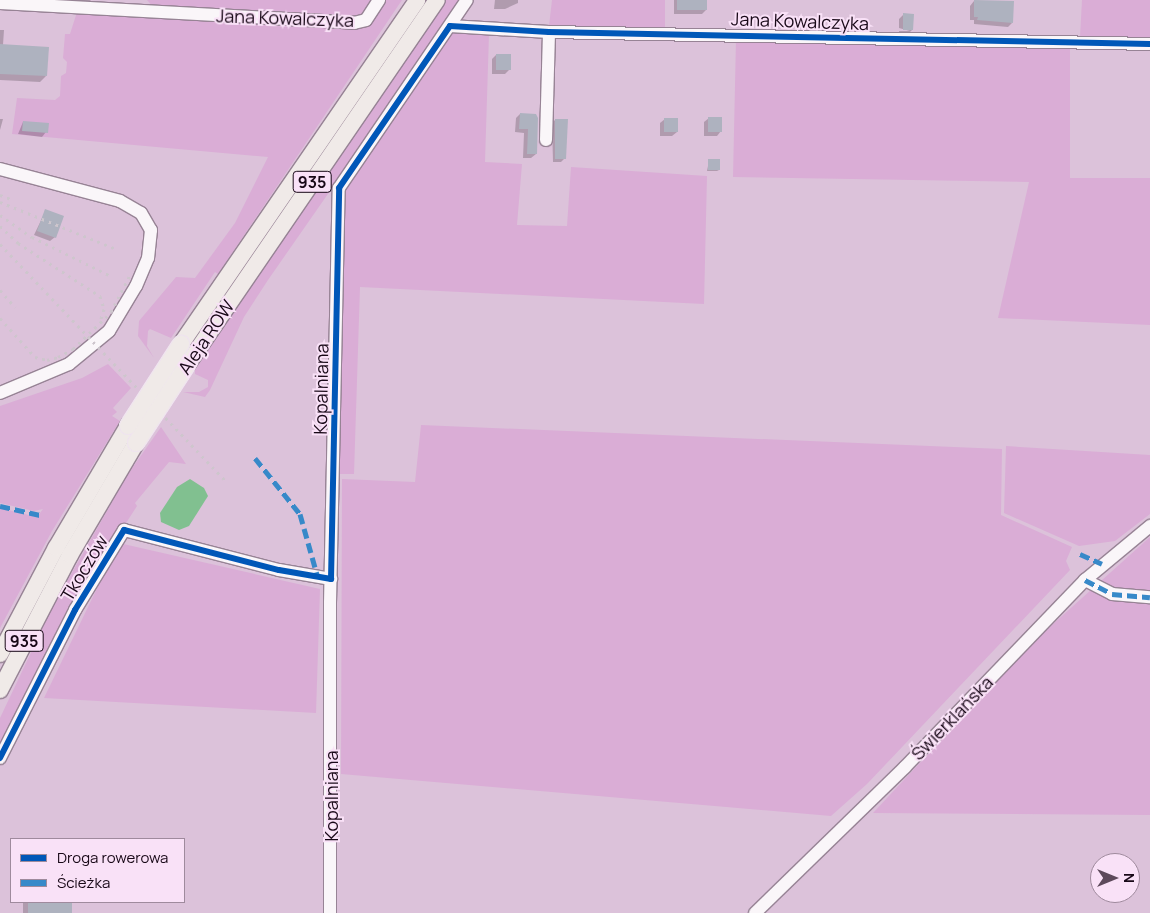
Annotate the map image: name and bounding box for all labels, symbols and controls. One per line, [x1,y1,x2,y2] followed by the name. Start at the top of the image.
[216,5,354,31] street label: Jana Kowalczyka
[731,8,869,34] street label: Jana Kowalczyka
[292,168,332,196] road number: 935
[173,296,239,378] street label: Aleja ROW
[309,343,333,435] street label: Kopalniana
[56,531,112,605] street label: Tkoczów
[4,627,44,654] road number: 935
[907,672,997,764] street label: Świerklańska
[320,750,342,842] street label: Kopalniana
[10,838,185,903] legend
[57,847,168,868] text: Droga rowerowa
[1090,853,1140,903] north arrow
[57,872,110,893] text: Ścieżka
[1120,873,1139,883] text: N

